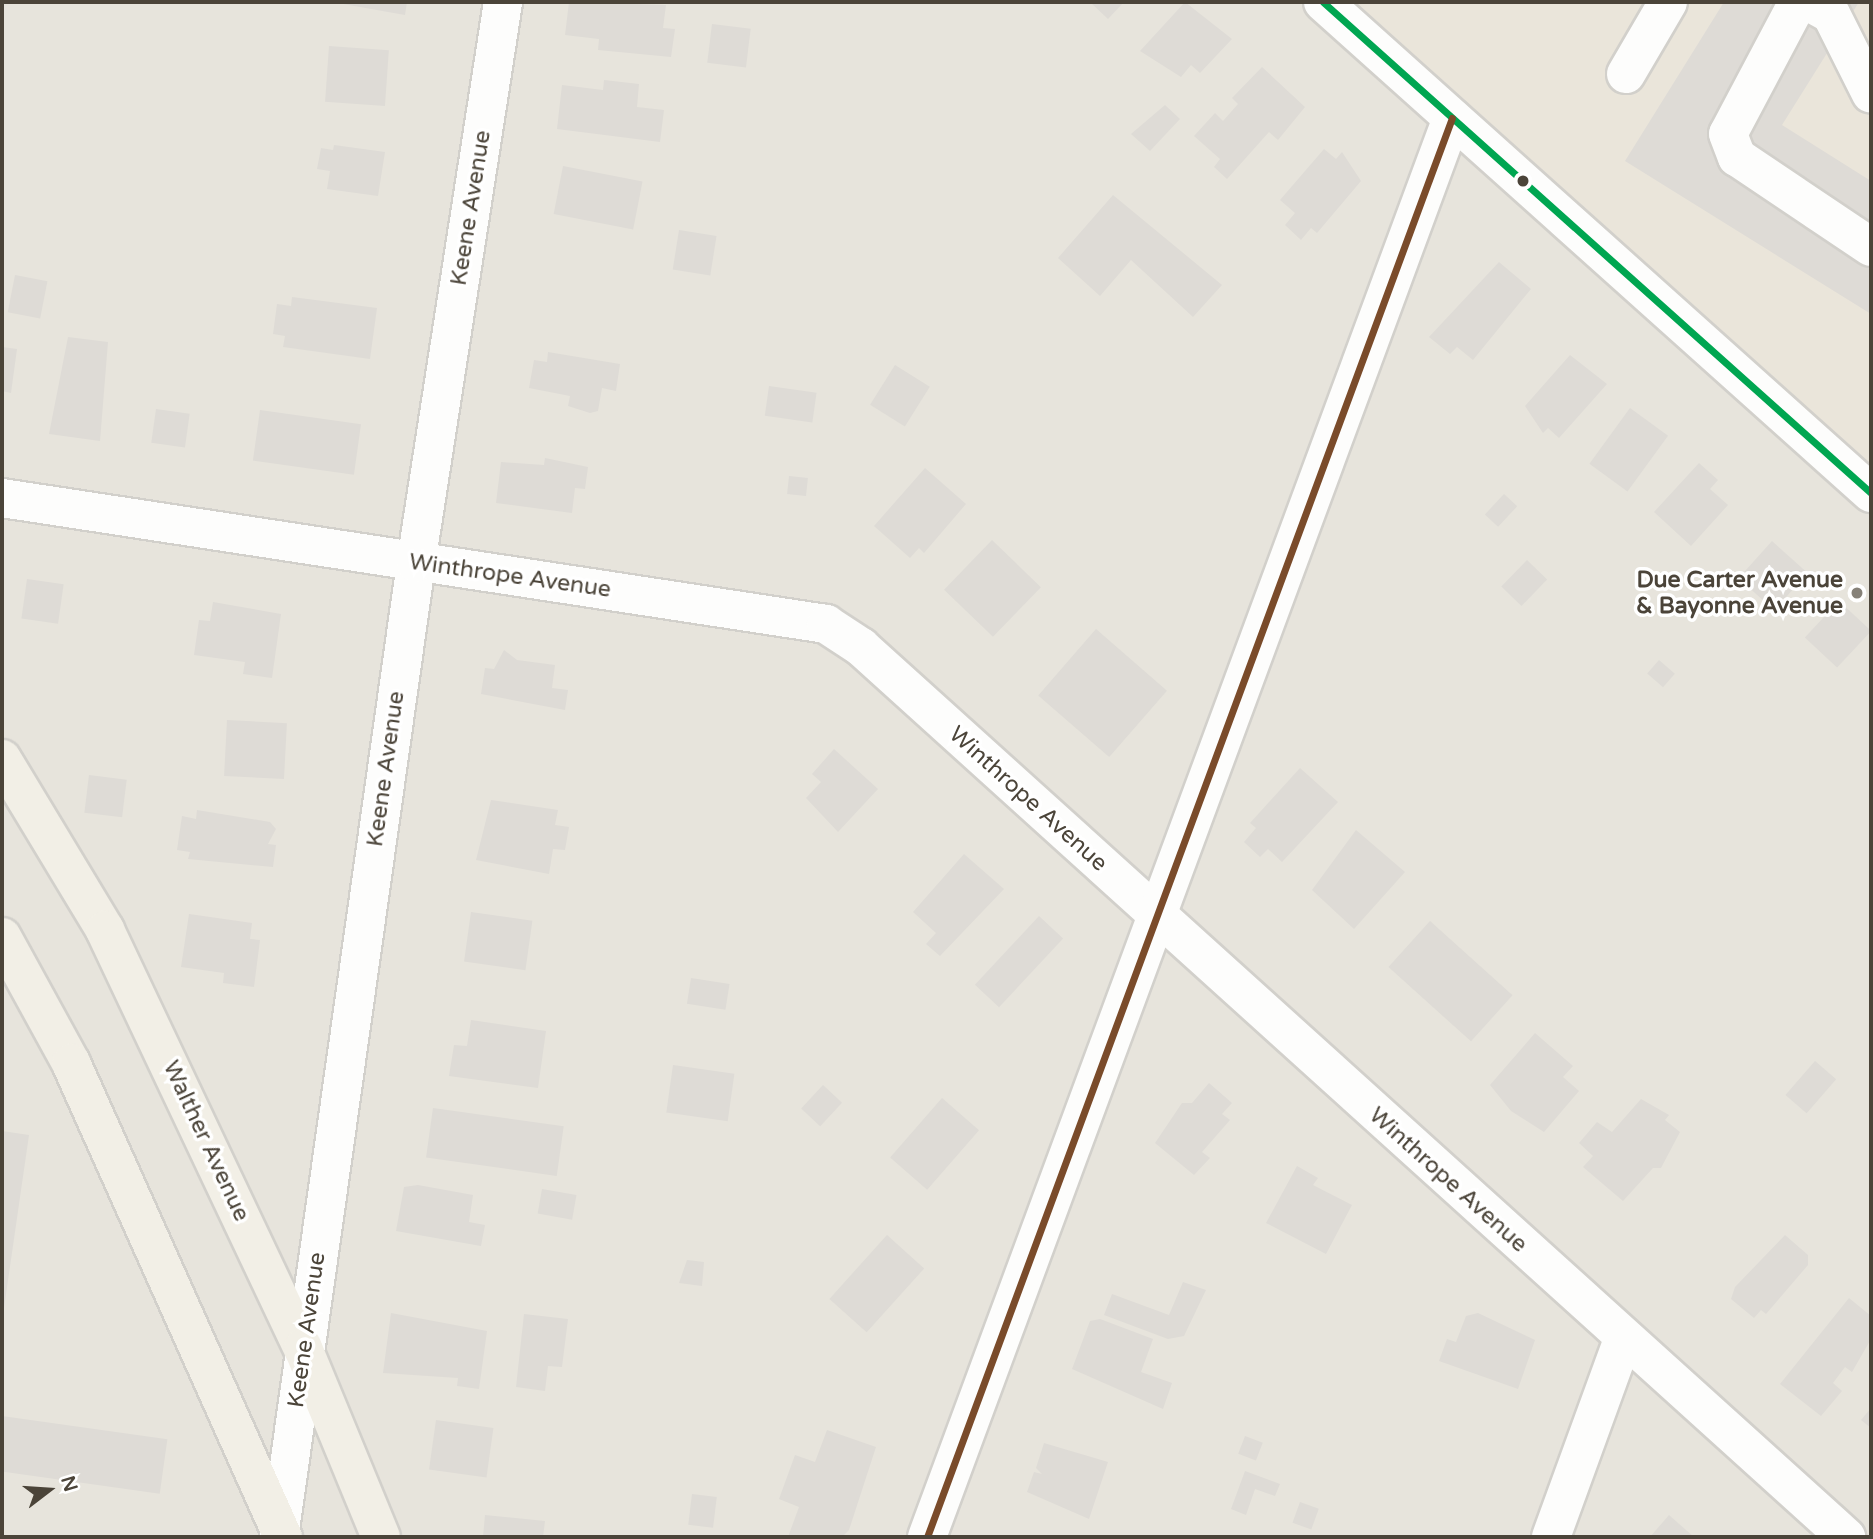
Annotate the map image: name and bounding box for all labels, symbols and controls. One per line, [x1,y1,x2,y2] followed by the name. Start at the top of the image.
[445,128,497,288] street label: Keene Avenue
[1516,174,1530,188] unlabelled marker
[407,548,613,604] street label: Winthrope Avenue
[1636,566,1843,620] place label: Due Carter Avenue & Bayonne Avenue
[1849,585,1865,601] marker: Due Carter Avenue & Bayonne Avenue
[361,689,411,849] street label: Keene Avenue
[943,721,1113,877] street label: Winthrope Avenue
[157,1056,255,1226] street label: Walther Avenue
[1363,1102,1533,1258] street label: Winthrope Avenue
[282,1250,332,1410] street label: Keene Avenue
[14,1455,84,1525] north arrow
[56,1473,82,1494] text: N

